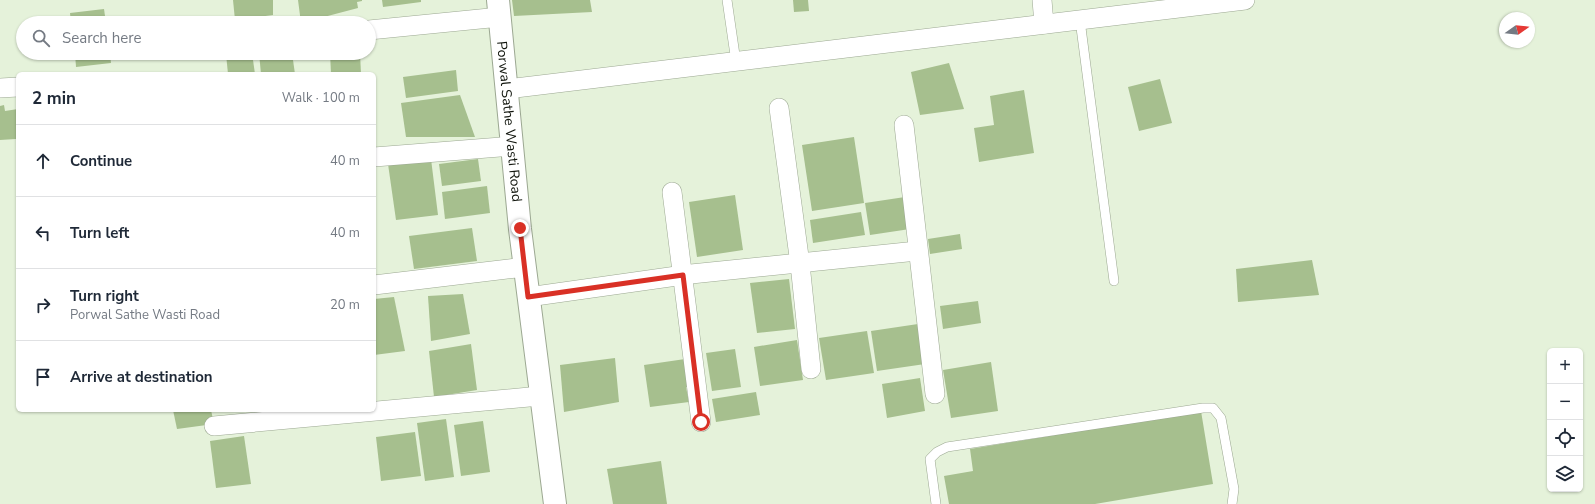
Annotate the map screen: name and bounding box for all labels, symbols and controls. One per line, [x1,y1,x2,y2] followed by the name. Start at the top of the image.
[1499,12,1535,48] north arrow
[16,16,376,60] search box
[30,27,52,49] icon: search
[62,28,142,48] text: Search here
[492,40,526,203] street label: Porwal Sathe Wasti Road
[32,87,76,110] text: 2 min
[282,89,360,107] text: Walk · 100 m
[32,150,54,172] icon: ahead
[70,151,132,171] text: Continue
[330,152,360,170] text: 40 m
[511,219,529,237] route end
[32,222,54,244] icon: left
[70,223,129,243] text: Turn left
[330,224,360,242] text: 40 m
[70,286,139,306] text: Turn right
[32,294,54,316] icon: right
[330,296,360,314] text: 20 m
[70,306,220,324] text: Porwal Sathe Wasti Road
[1547,348,1583,492] map controls
[1547,348,1583,384] button: +
[32,366,54,388] icon: arrive
[70,367,213,387] text: Arrive at destination
[1547,384,1583,420] button: −
[692,413,710,431] route start
[1547,420,1583,456] button: locate
[1547,456,1583,492] button: layers

